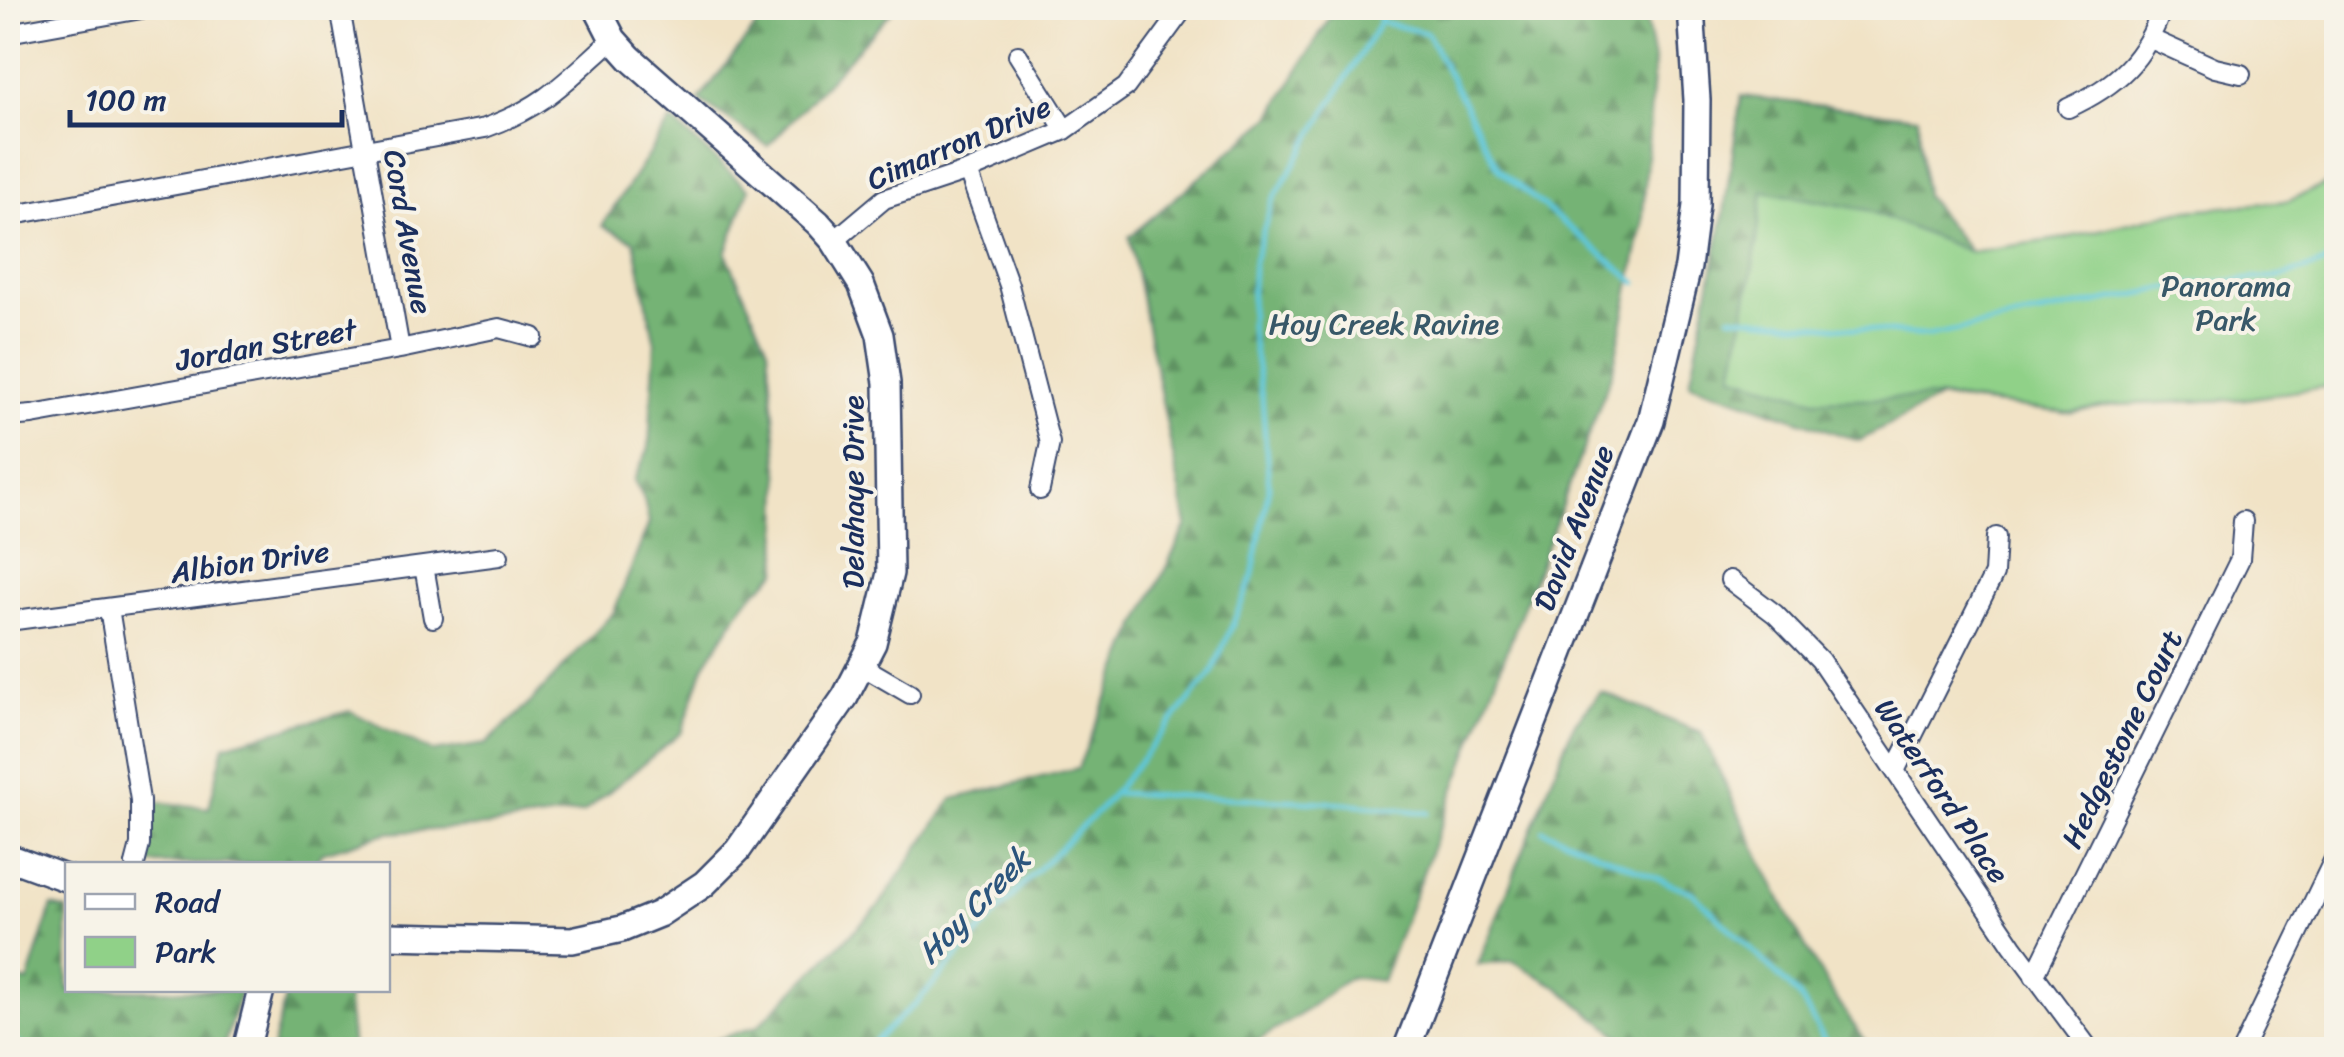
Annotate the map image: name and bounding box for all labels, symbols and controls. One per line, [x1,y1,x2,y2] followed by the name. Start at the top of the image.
[70,65,342,127] scale bar
[85,73,167,127] text: 100 m
[858,80,1060,206] street label: Cimarron Drive
[367,145,449,319] street label: Cord Avenue
[2161,259,2291,347] park label: Panorama Park
[1269,297,1499,351] park label: Hoy Creek Ravine
[170,302,363,388] street label: Jordan Street
[826,395,880,589] street label: Delahaye Drive
[1518,437,1630,619] street label: David Avenue
[166,524,333,600] street label: Albion Drive
[2046,620,2198,858] street label: Hedgestone Court
[1859,687,2025,895] street label: Waterford Place
[903,832,1047,978] water label: Hoy Creek
[65,862,390,992] legend
[155,875,222,929] text: Road
[155,925,217,979] text: Park

